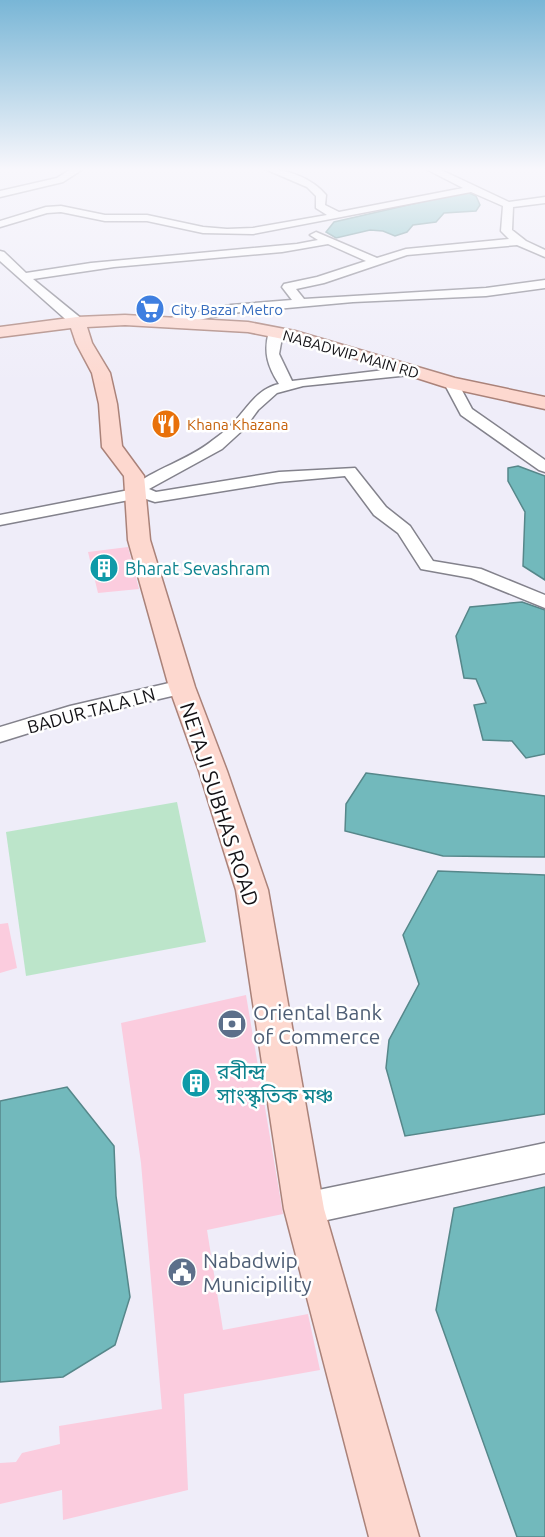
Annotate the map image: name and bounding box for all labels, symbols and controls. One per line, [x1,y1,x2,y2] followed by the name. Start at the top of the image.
[134,293,166,325] supermarket icon: City Bazar Metro
[171,301,283,318] place label: City Bazar Metro
[281,326,421,382] street label: NABADWIP MAIN RD
[150,408,182,440] restaurant icon: Khana Khazana
[187,416,288,433] place label: Khana Khazana
[88,552,120,584] building icon: Bharat Sevashram
[125,558,270,578] place label: Bharat Sevashram
[25,683,157,737] street label: BADUR TALA LN
[176,699,264,909] street label: NETAJI SUBHAS ROAD
[253,1000,382,1048] place label: Oriental Bank of Commerce
[216,1008,248,1040] bank icon: Oriental Bank of Commerce
[216,1059,333,1109] place label: রবীন্দ্র সাংস্কৃতিক মঞ্চ
[180,1067,212,1099] building icon: রবীন্দ্র সাংস্কৃতিক মঞ্চ
[203,1248,312,1296] place label: Nabadwip Municipility
[166,1256,198,1288] public building icon: Nabadwip Municipility

